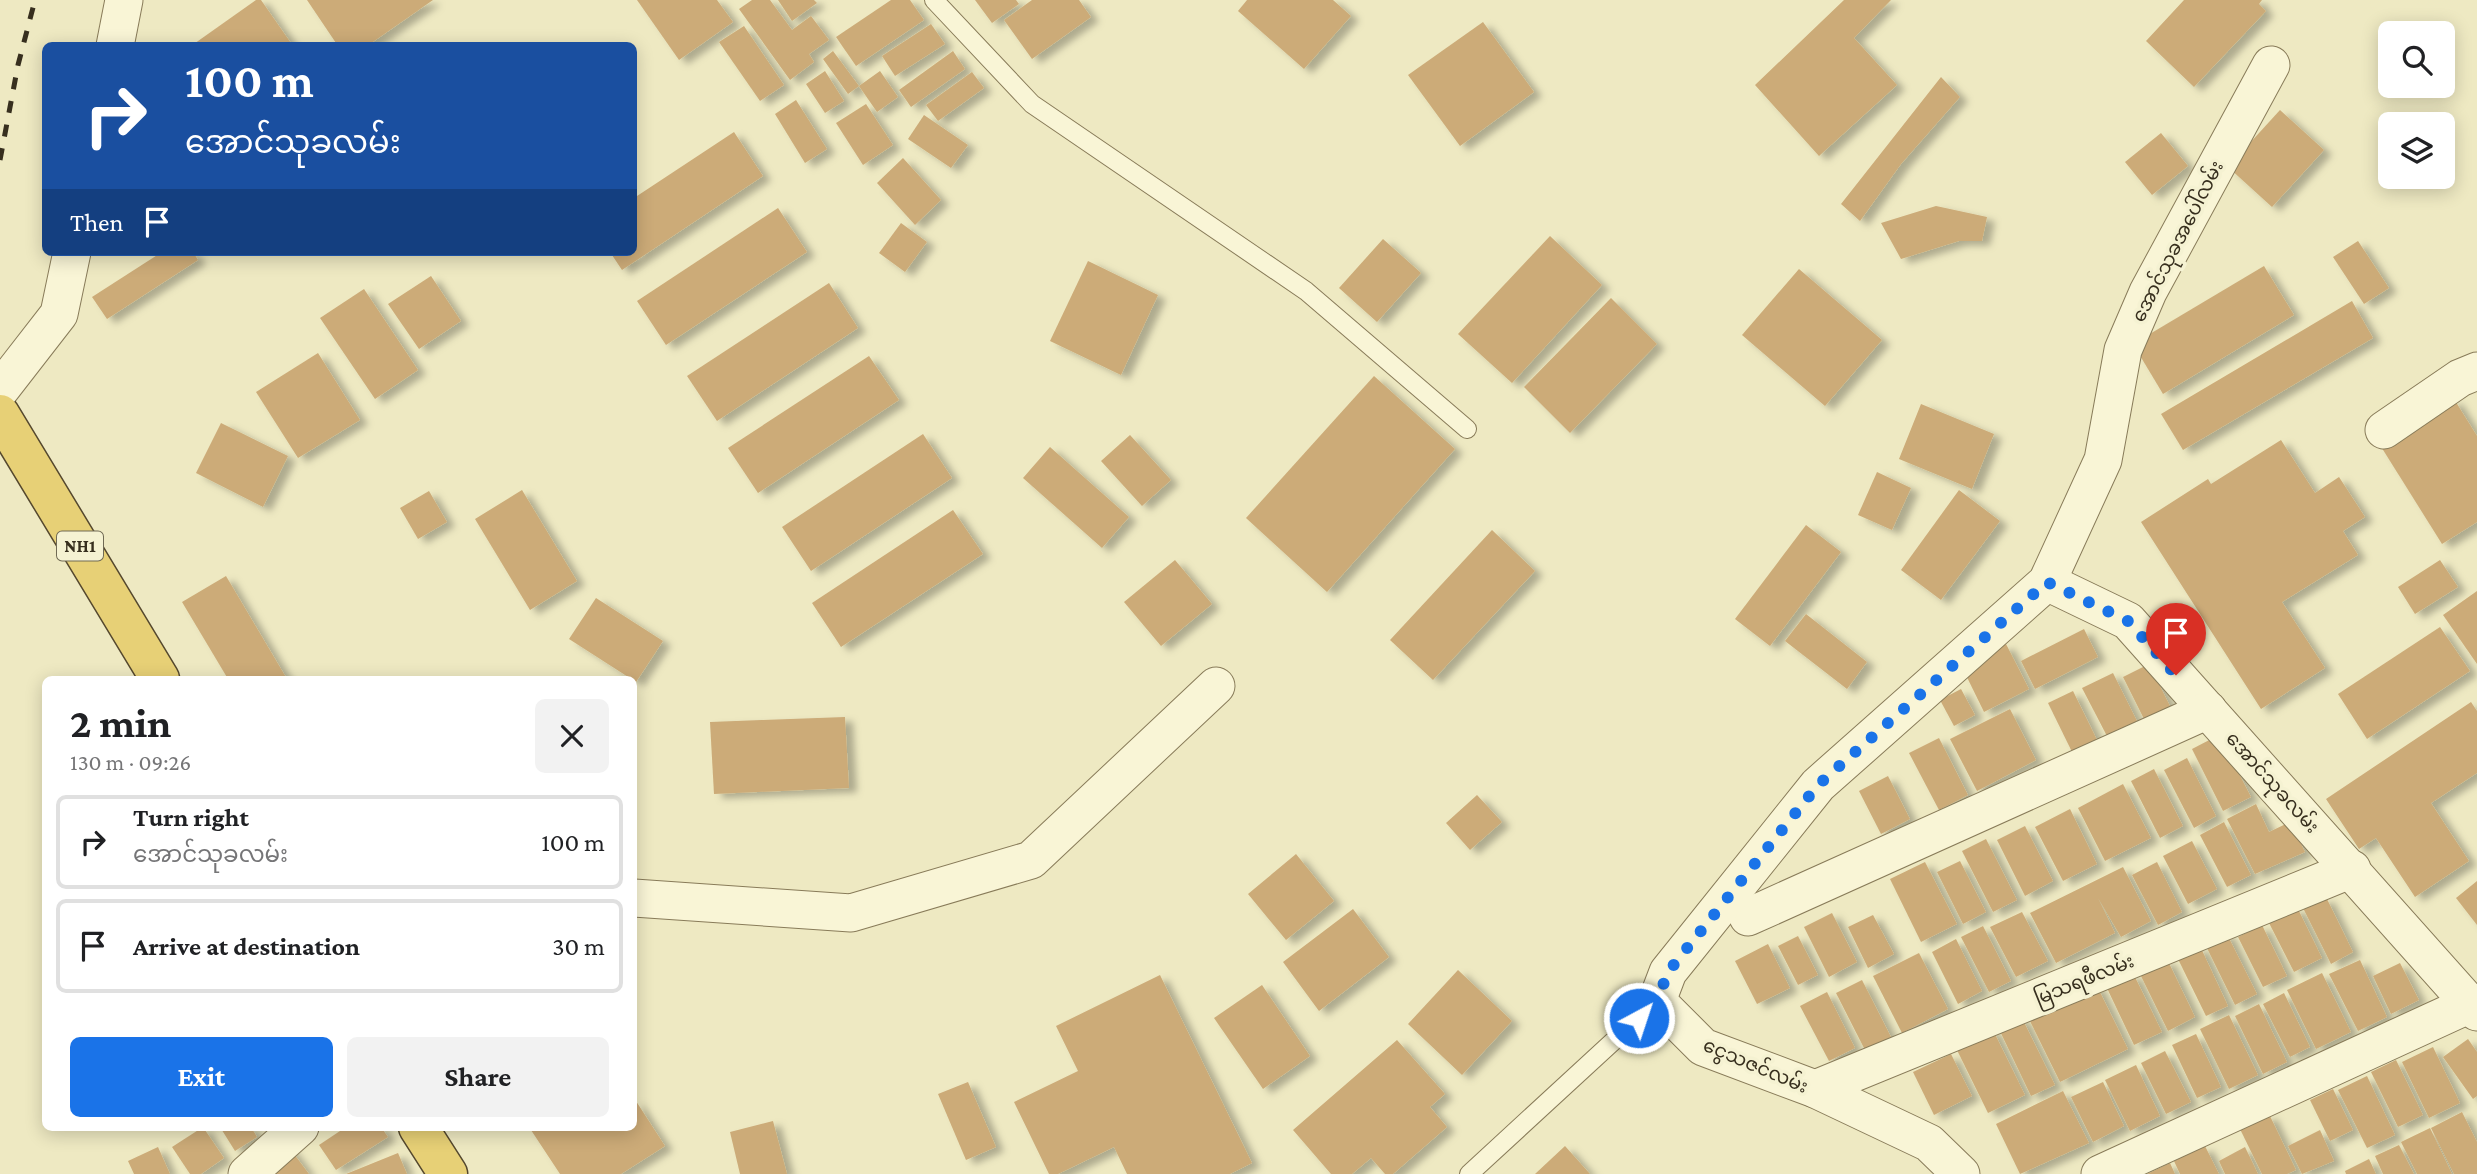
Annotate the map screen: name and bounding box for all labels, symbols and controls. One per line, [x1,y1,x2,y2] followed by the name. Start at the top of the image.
[2378,21,2455,189] map controls
[2378,21,2455,98] button: search
[185,53,314,108] text: 100 m
[70,70,161,161] icon: right
[2378,112,2455,189] button: layers
[185,124,401,160] text: အောင်သုခလမ်း
[2124,155,2233,328] street label: အောင်သုခအပေါ်လမ်း
[138,203,176,241] icon: arrive
[70,208,124,237] text: Then
[57,532,103,560] road number: NH1
[2146,603,2206,675] pin
[2157,614,2195,652] icon: arrive
[70,699,171,746] text: 2 min
[535,699,609,773] button: close
[2218,725,2326,841] street label: အောင်သုခလမ်း
[70,749,191,775] text: 130 m · 09:26
[133,803,249,832] text: Turn right
[74,823,112,861] icon: right
[541,828,605,857] text: 100 m
[133,841,288,867] text: အောင်သုခလမ်း
[74,927,112,965] icon: arrive
[133,932,360,961] text: Arrive at destination
[552,932,605,961] text: 30 m
[2030,946,2139,1014] street label: မြသရဖီလမ်း
[1602,981,1676,1055] position arrow
[1698,1030,1813,1102] street label: ငွေသဇင်လမ်း
[70,1037,333,1117] button: Exit
[347,1037,609,1117] button: Share

